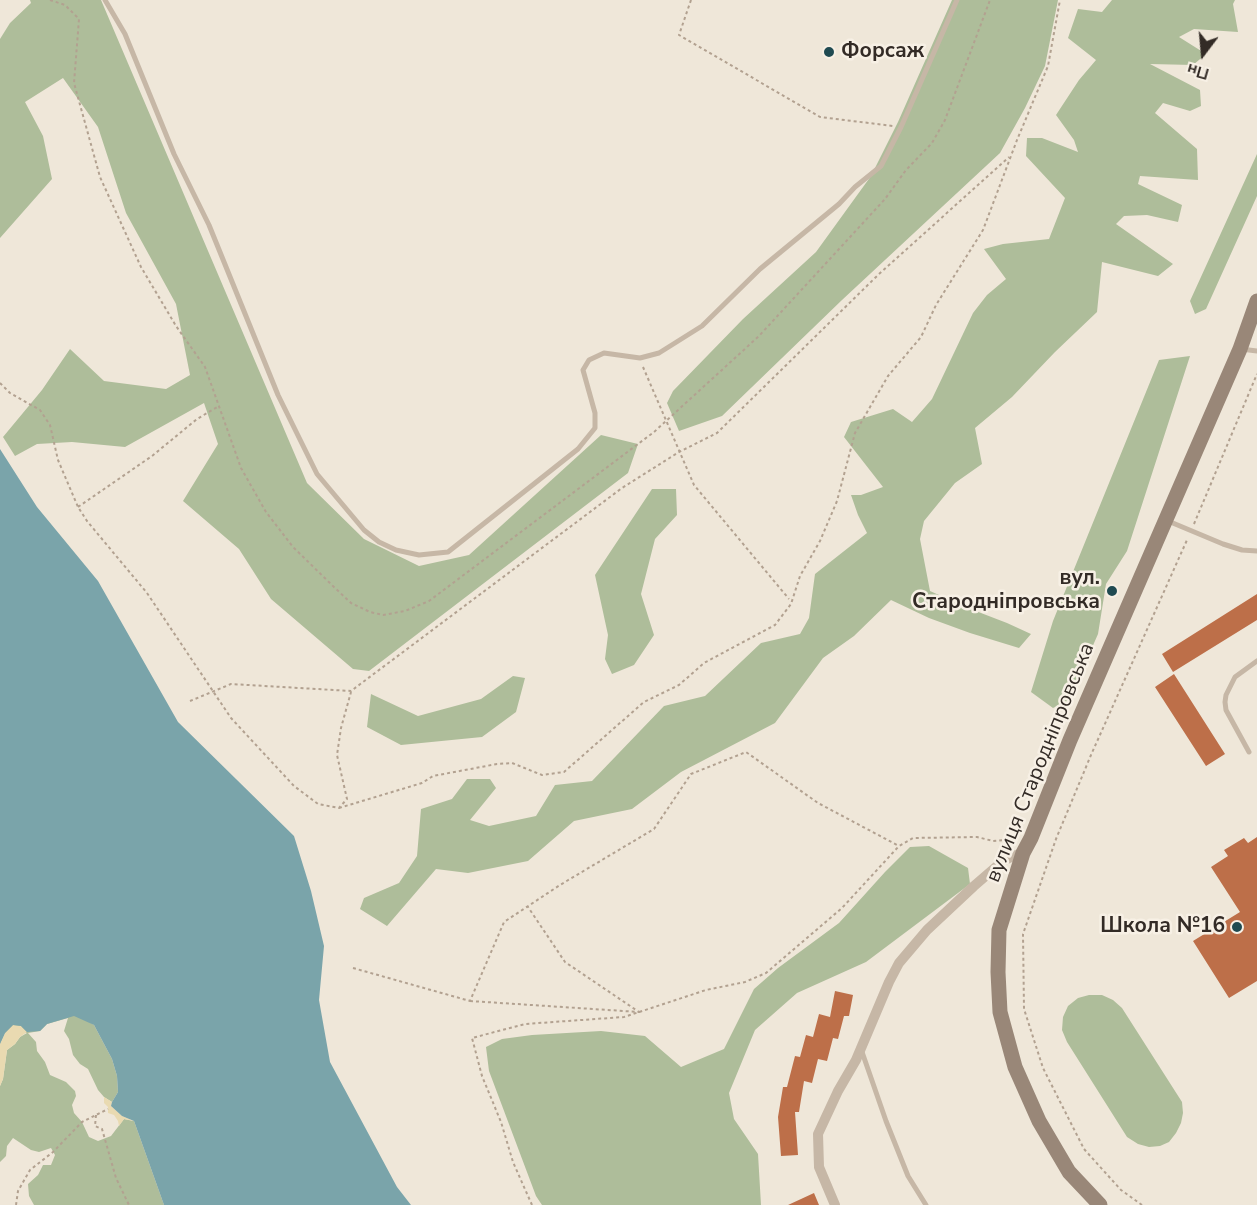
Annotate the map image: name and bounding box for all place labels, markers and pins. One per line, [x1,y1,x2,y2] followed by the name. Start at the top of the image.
[841,39,924,65] place label: Форсаж
[822,45,836,59] marker: Форсаж
[912,566,1100,616] place label: вул. Стародніпровська
[1105,584,1119,598] marker: вул. Стародніпровська
[1100,914,1225,940] place label: Школа №16
[1230,920,1244,934] marker: Школа №16

